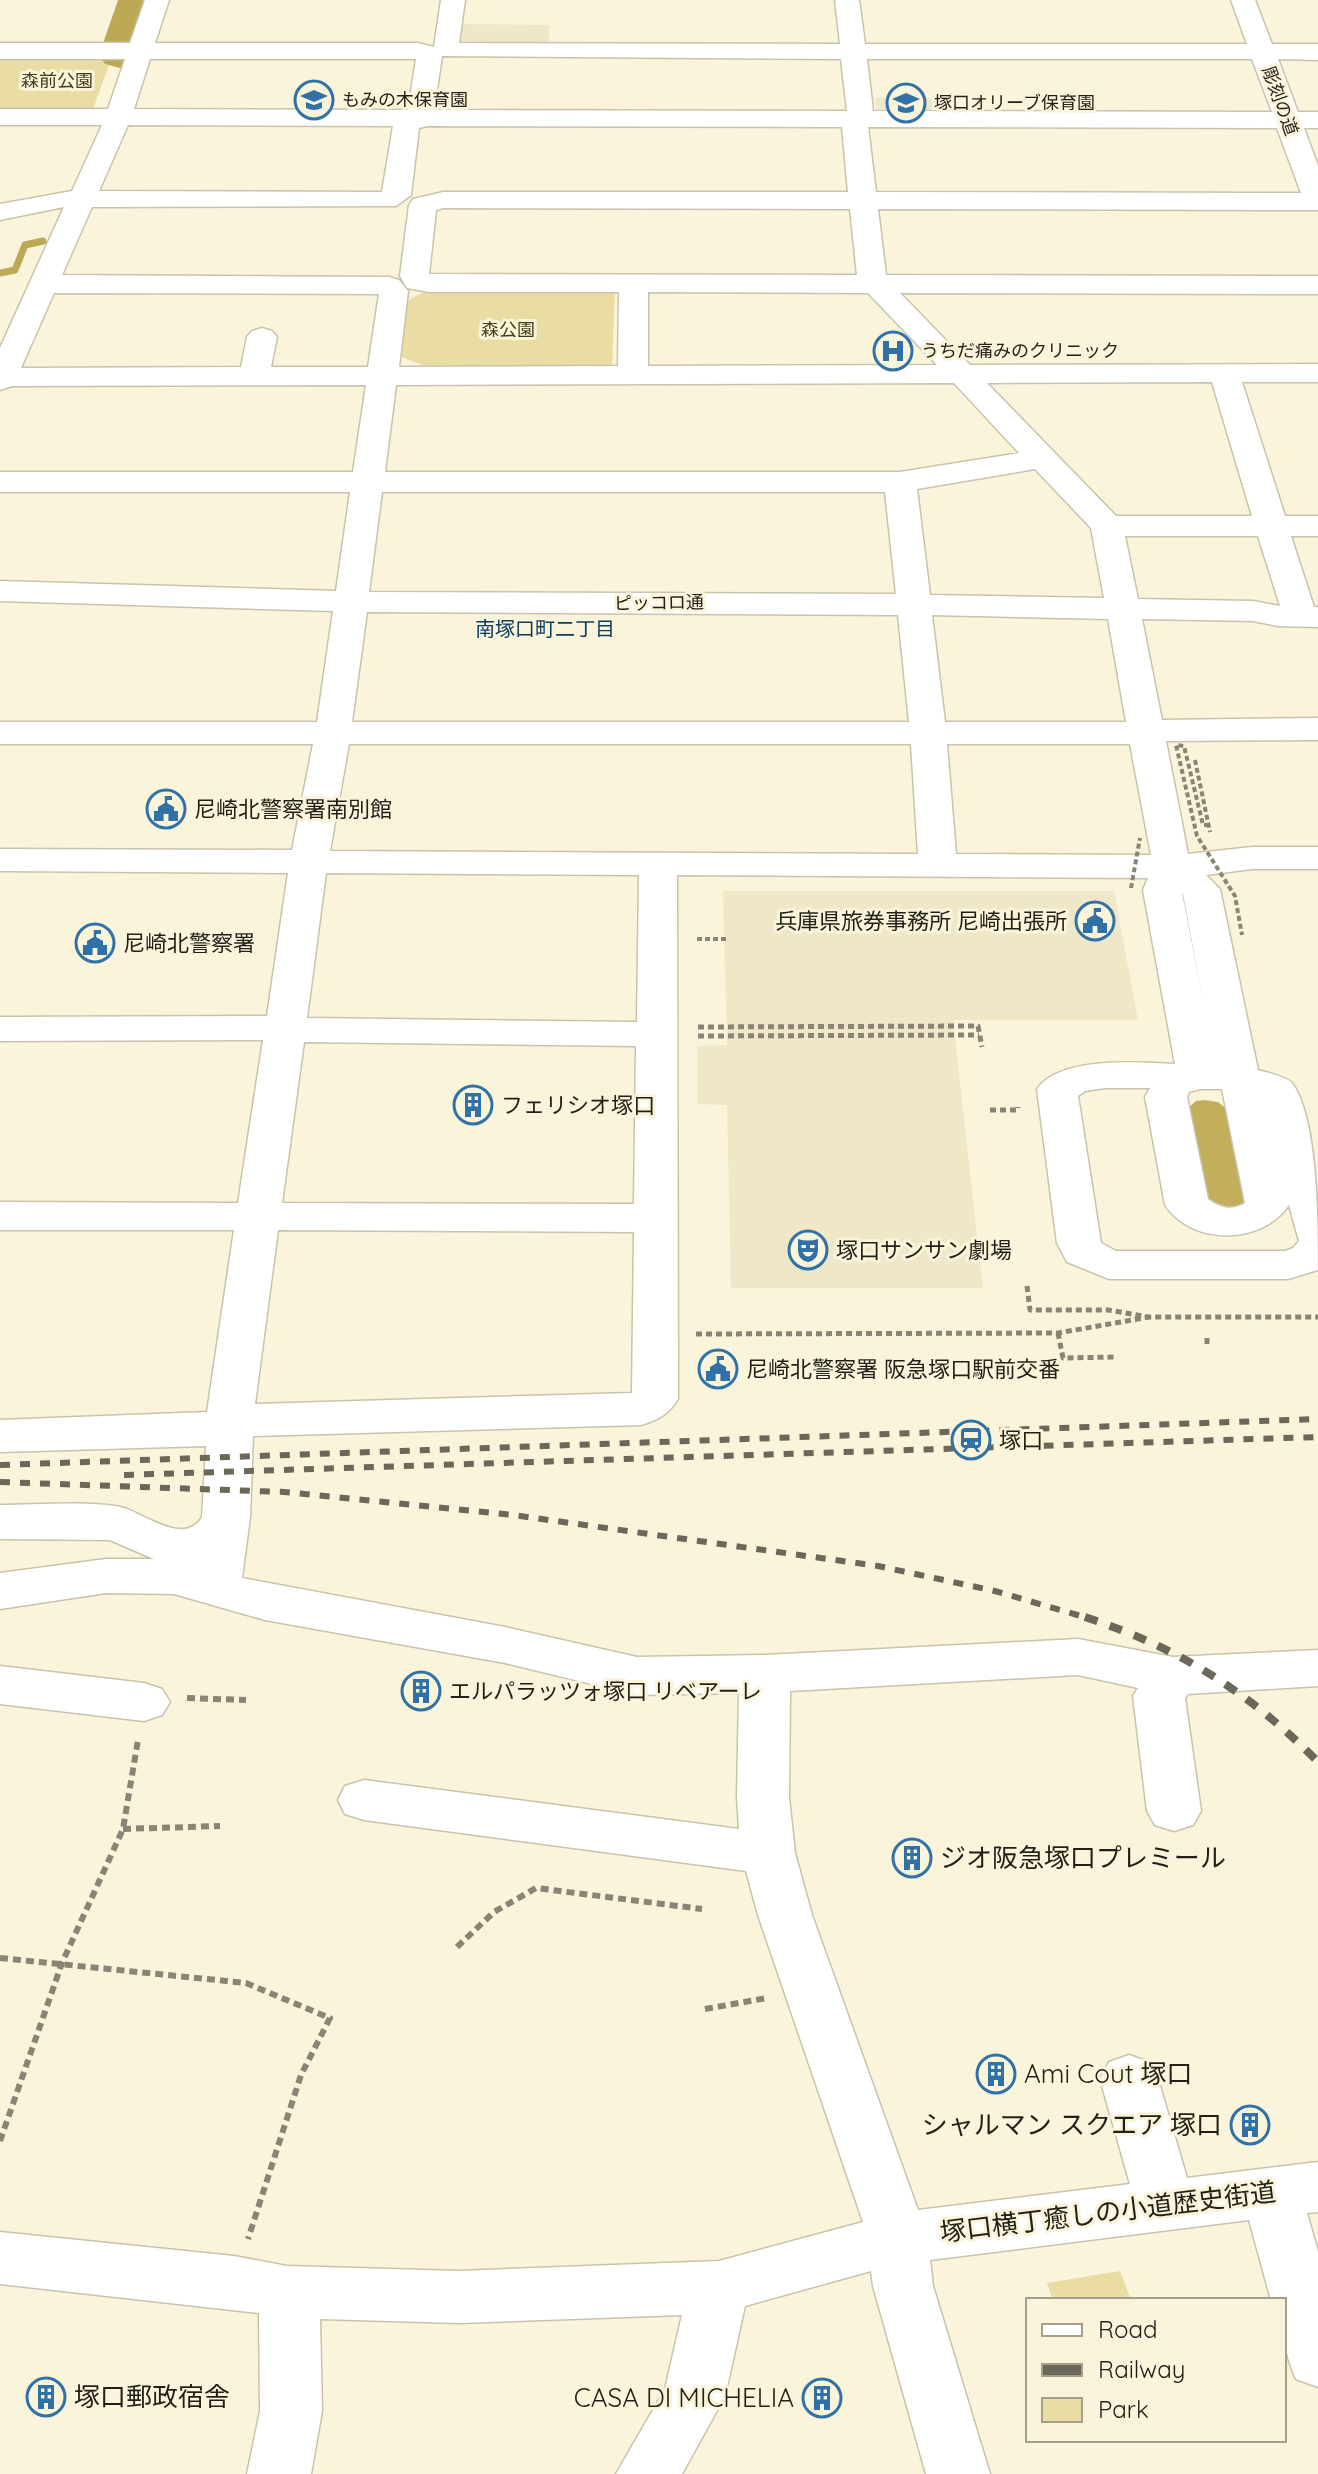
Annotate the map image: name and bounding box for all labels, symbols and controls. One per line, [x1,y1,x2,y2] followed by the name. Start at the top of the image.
[1257,63,1304,139] street label: 彫刻の道
[21,69,93,92] park label: 森前公園
[293,79,335,121] school or university icon: もみの木保育園
[885,82,927,124] school or university icon: 塚口オリーブ保育園
[342,88,468,111] place label: もみの木保育園
[934,91,1095,114] place label: 塚口オリーブ保育園
[481,318,535,341] park label: 森公園
[872,330,914,372] hospital icon: うちだ痛みのクリニック
[921,339,1119,362] place label: うちだ痛みのクリニック
[614,590,704,615] street label: ピッコロ通
[475,616,615,641] district label: 南塚口町二丁目
[145,788,187,830] public building icon: 尼崎北警察署南別館
[194,795,392,823] place label: 尼崎北警察署南別館
[1074,900,1116,942] public building icon: 兵庫県旅券事務所 尼崎出張所
[775,907,1067,935] place label: 兵庫県旅券事務所 尼崎出張所
[74,922,116,964] public building icon: 尼崎北警察署
[123,929,255,957] place label: 尼崎北警察署
[452,1084,494,1126] building icon: フェリシオ塚口
[501,1091,655,1119] place label: フェリシオ塚口
[787,1229,829,1271] theatre icon: 塚口サンサン劇場
[836,1236,1012,1264] place label: 塚口サンサン劇場
[697,1348,739,1390] public building icon: 尼崎北警察署 阪急塚口駅前交番
[746,1355,1060,1383] place label: 尼崎北警察署 阪急塚口駅前交番
[950,1419,992,1461] station icon: 塚口
[999,1426,1043,1454] place label: 塚口
[400,1670,442,1712] building icon: エルパラッツォ塚口 リベアーレ
[449,1677,762,1705] place label: エルパラッツォ塚口 リベアーレ
[891,1837,933,1879] building icon: ジオ阪急塚口プレミール
[940,1841,1226,1874] place label: ジオ阪急塚口プレミール
[975,2053,1017,2095] building icon: Ami Cout 塚口
[1024,2057,1193,2090] place label: Ami Cout 塚口
[1229,2104,1271,2146] building icon: シャルマン スクエア 塚口
[922,2108,1222,2141] place label: シャルマン スクエア 塚口
[938,2175,1278,2248] street label: 塚口横丁癒しの小道歴史街道
[1026,2298,1286,2442] legend
[1098,2314,1158,2344] text: Road
[1098,2354,1185,2384] text: Railway
[25,2376,67,2418] building icon: 塚口郵政宿舎
[801,2377,843,2419] building icon: CASA DI MICHELIA
[74,2380,230,2413] place label: 塚口郵政宿舎
[574,2381,794,2414] place label: CASA DI MICHELIA
[1098,2394,1149,2424] text: Park

